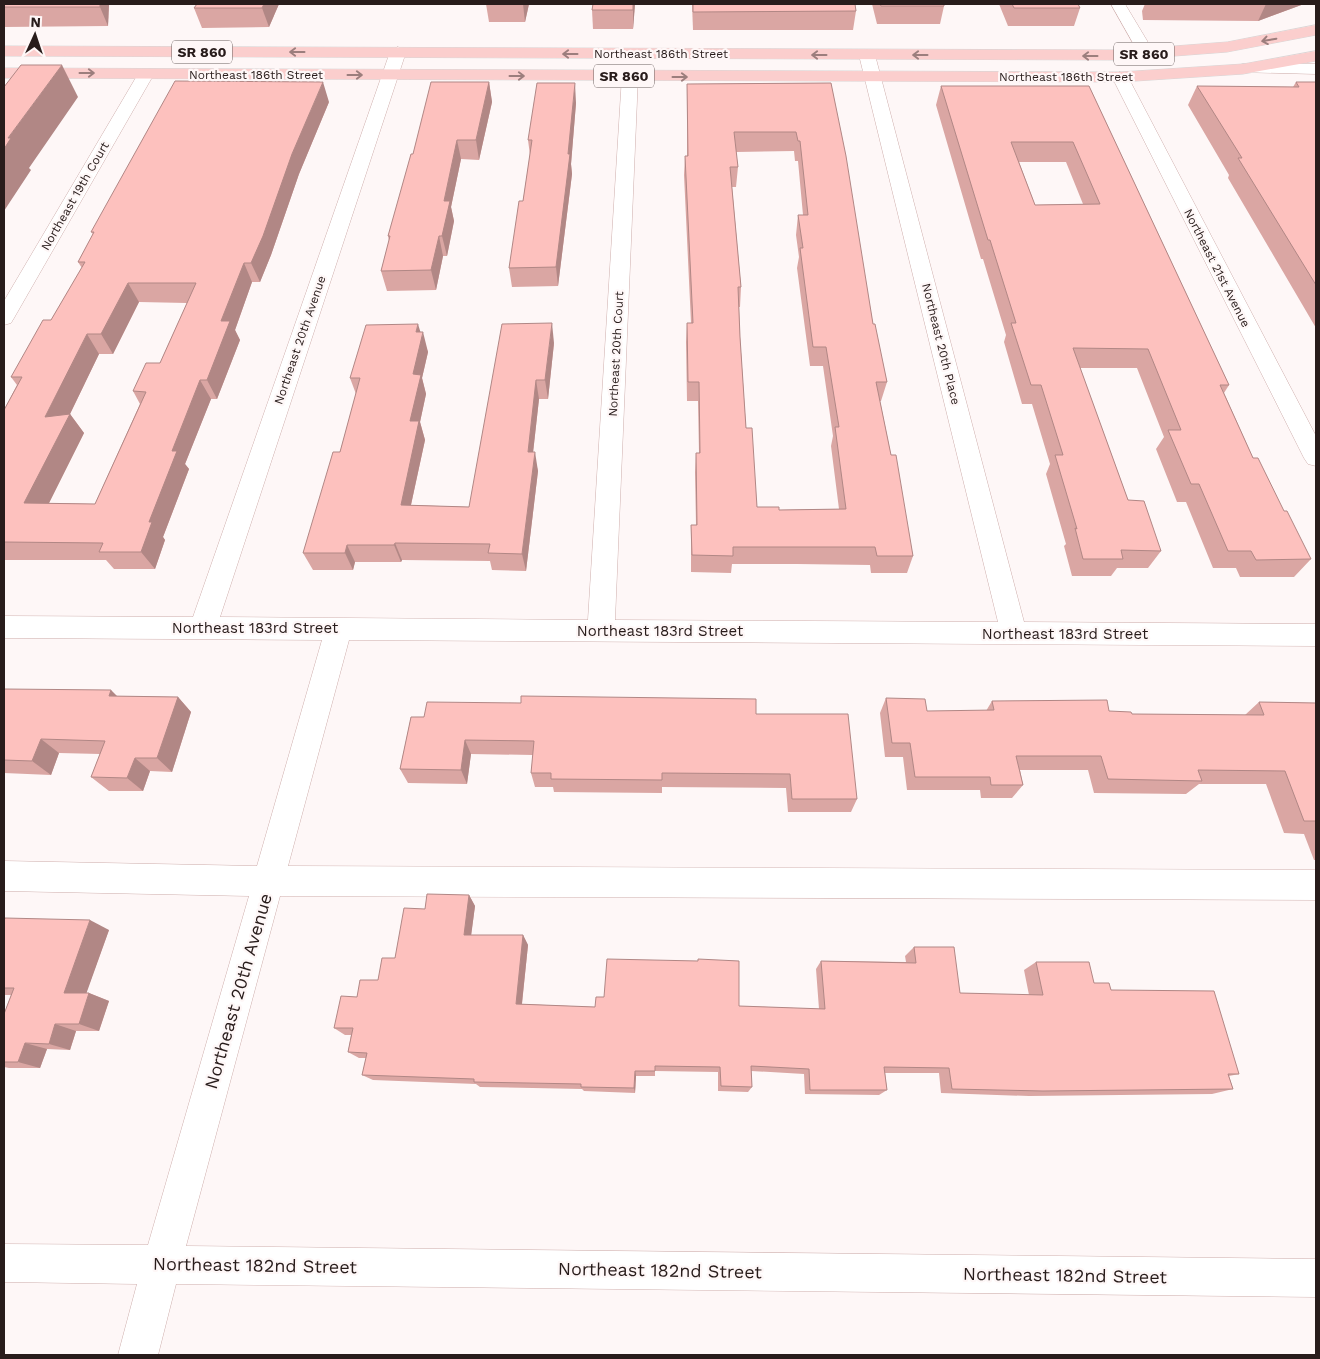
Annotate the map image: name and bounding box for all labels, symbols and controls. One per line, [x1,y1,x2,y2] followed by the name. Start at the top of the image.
[10,10,60,60] north arrow
[30,14,41,30] text: N
[1261,35,1277,45] one-way arrow
[172,41,232,64] road number: SR 860
[1114,42,1174,66] road number: SR 860
[289,47,306,57] one-way arrow
[594,47,728,61] street label: Northeast 186th Street
[562,49,578,59] one-way arrow
[811,50,827,60] one-way arrow
[913,51,929,60] one-way arrow
[1082,51,1098,61] one-way arrow
[594,64,654,88] road number: SR 860
[79,68,95,78] one-way arrow
[189,68,323,82] street label: Northeast 186th Street
[346,70,363,80] one-way arrow
[999,70,1133,84] street label: Northeast 186th Street
[509,71,525,81] one-way arrow
[672,72,688,82] one-way arrow
[38,139,112,253] street label: Northeast 19th Court
[1181,206,1253,330] street label: Northeast 21st Avenue
[271,274,329,406] street label: Northeast 20th Avenue
[919,282,963,406] street label: Northeast 20th Place
[606,291,626,417] street label: Northeast 20th Court
[172,619,339,637] street label: Northeast 183rd Street
[577,622,744,640] street label: Northeast 183rd Street
[982,625,1149,643] street label: Northeast 183rd Street
[200,891,276,1091] street label: Northeast 20th Avenue
[153,1253,358,1277] street label: Northeast 182nd Street
[558,1258,763,1282] street label: Northeast 182nd Street
[963,1263,1168,1287] street label: Northeast 182nd Street

